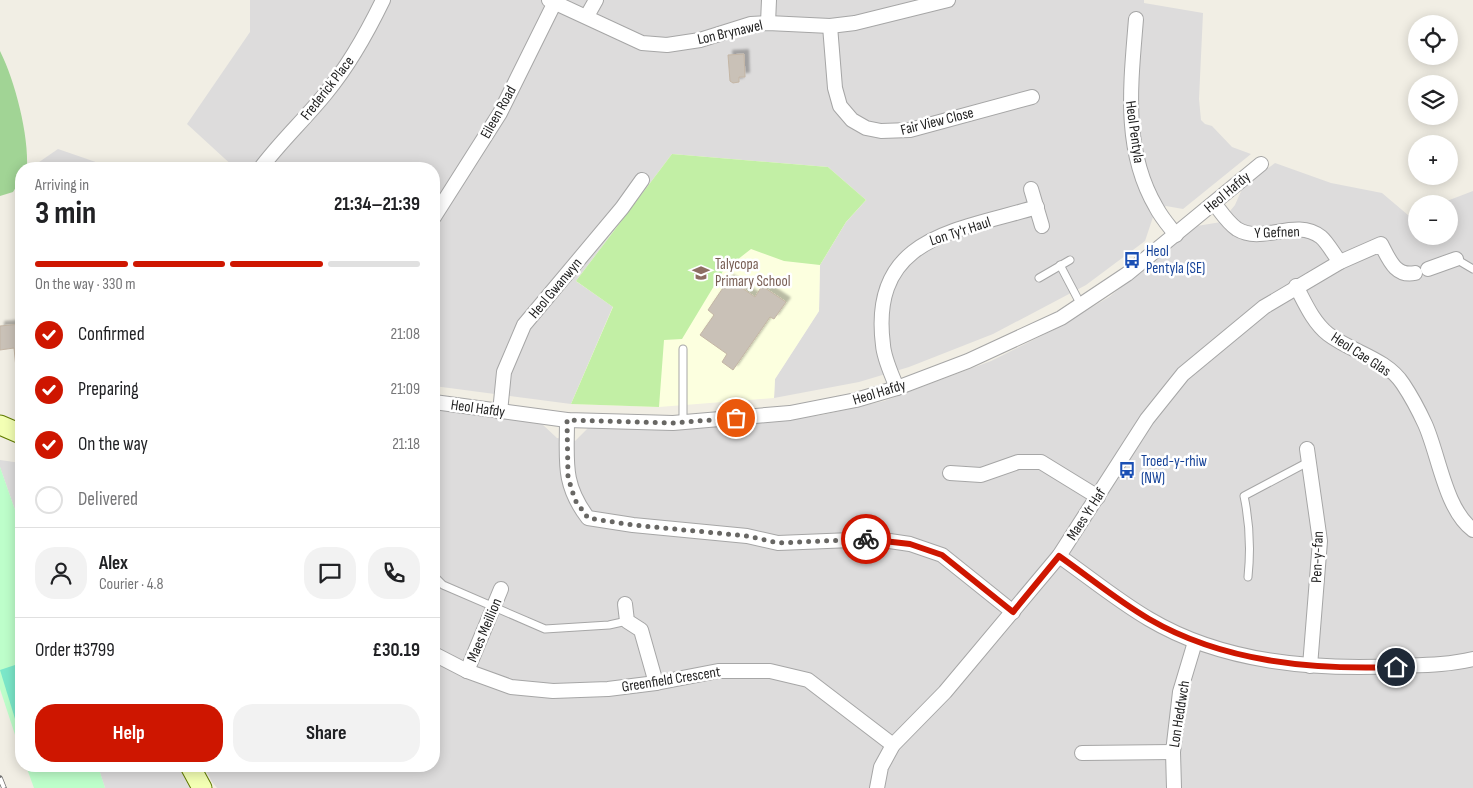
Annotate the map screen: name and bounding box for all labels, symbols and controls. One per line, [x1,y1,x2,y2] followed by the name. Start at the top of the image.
[1408,15,1458,245] map controls
[1408,15,1458,65] button: locate
[696,16,765,49] street label: Lon Brynawel
[296,52,358,124] street label: Frederick Place
[1408,75,1458,125] button: layers
[476,82,521,142] street label: Eileen Road
[1121,100,1148,165] street label: Heol Pentyla
[899,103,976,140] street label: Fair View Close
[1408,135,1458,185] button: +
[1200,167,1254,217] street label: Heol Hafdy
[35,176,89,195] text: Arriving in
[334,193,420,216] text: 21:34–21:39
[35,194,96,233] text: 3 min
[1408,195,1458,245] button: −
[927,213,993,250] street label: Lon Ty'r Haul
[1254,222,1300,243] street label: Y Gefnen
[1146,242,1205,278] place label: Heol Pentyla (SE)
[1122,250,1142,270] bus stop icon: Heol Pentyla (SE)
[525,254,586,323] street label: Heol Gwanwyn
[715,255,791,291] place label: Talycopa Primary School
[691,263,711,283] school or university icon: Talycopa Primary School
[35,275,136,294] text: On the way · 330 m
[35,321,63,349] icon: check
[78,323,145,346] text: Confirmed
[391,325,420,344] text: 21:08
[1327,328,1394,381] street label: Heol Cae Glas
[850,375,908,410] street label: Heol Hafdy
[35,376,63,404] icon: check
[78,378,139,401] text: Preparing
[391,380,420,399] text: 21:09
[450,395,506,422] street label: Heol Hafdy
[715,397,757,439] pin
[722,404,750,432] icon: bag
[35,431,63,459] icon: check
[78,433,148,456] text: On the way
[392,435,420,454] text: 21:18
[1141,452,1208,488] place label: Troed-y-rhiw (NW)
[1117,460,1137,480] bus stop icon: Troed-y-rhiw (NW)
[1063,484,1111,544] street label: Maes Yr Haf
[78,488,138,511] text: Delivered
[841,514,891,564] courier
[852,525,880,553] icon: bike
[1307,531,1328,583] street label: Pen-y-fan
[35,547,87,599] button: person
[304,547,356,599] button: chat
[368,547,420,599] button: phone
[99,552,128,575] text: Alex
[99,575,163,594] text: Courier · 4.8
[463,595,506,665] street label: Maes Meillion
[35,639,115,662] text: Order #3799
[372,639,420,662] text: £30.19
[1375,646,1417,688] pin
[1382,653,1410,681] icon: home
[620,662,722,697] street label: Greenfield Crescent
[1165,679,1194,749] street label: Lon Heddwch
[35,704,223,762] button: Help
[233,704,420,762] button: Share

